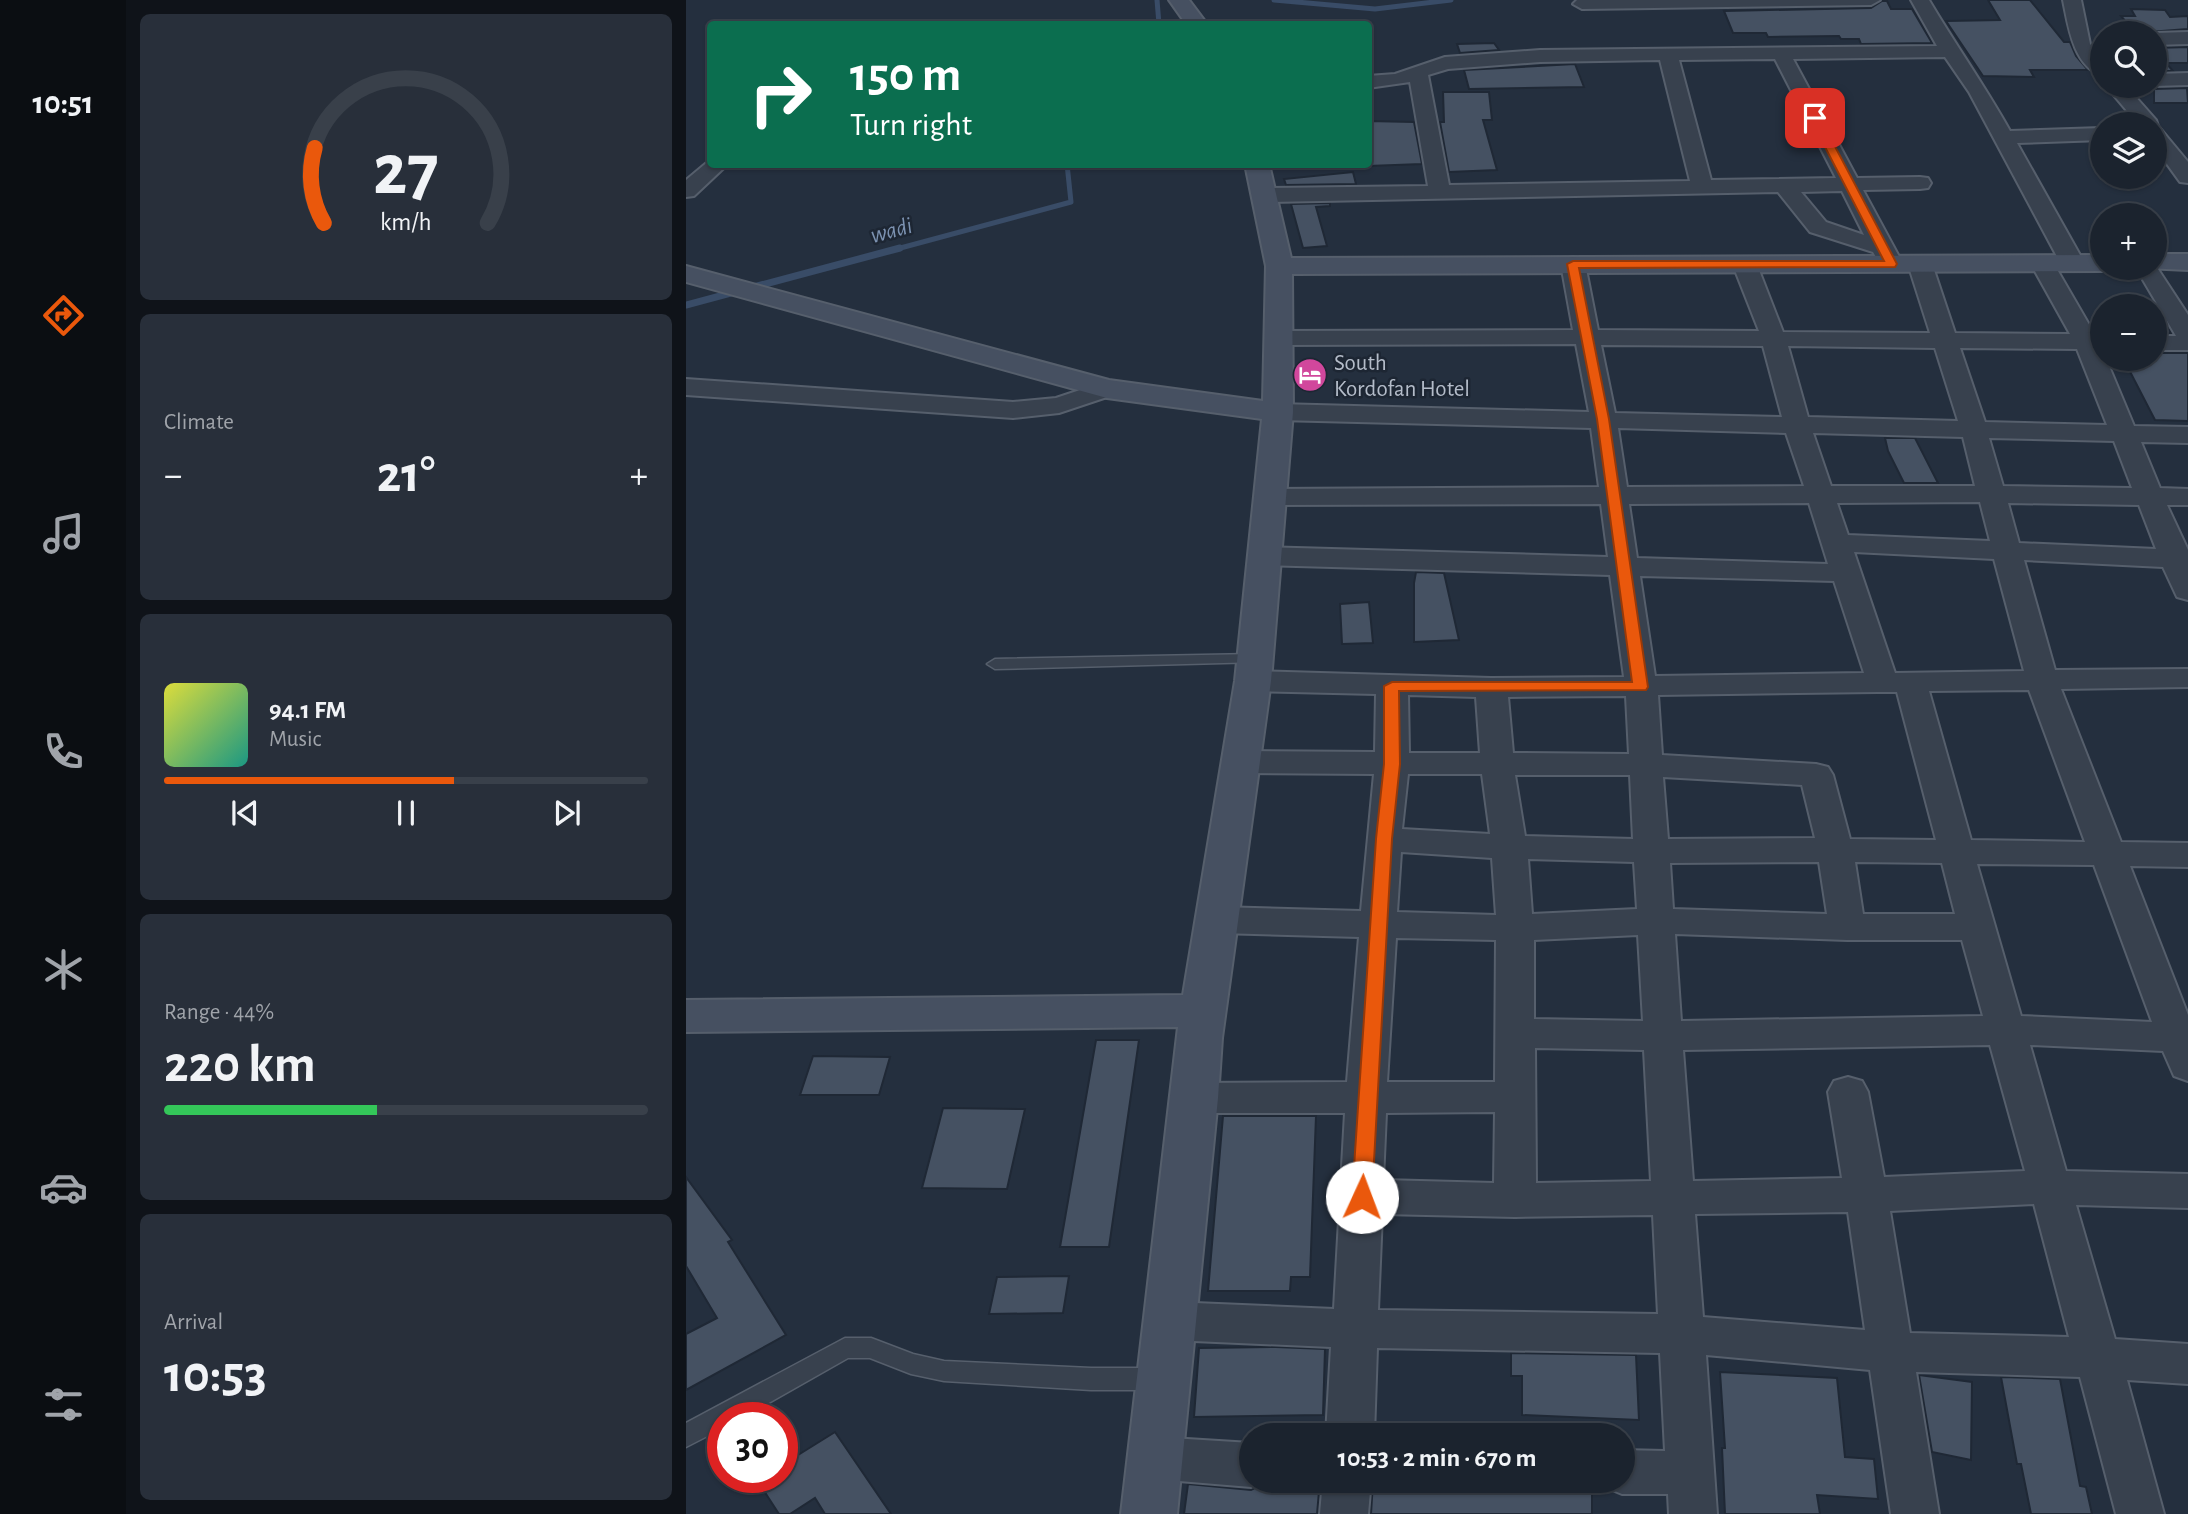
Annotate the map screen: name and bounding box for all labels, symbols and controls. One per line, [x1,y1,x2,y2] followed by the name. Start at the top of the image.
[2090,21,2167,371] map controls
[2090,21,2167,98] button: search
[735,49,826,140] icon: right
[850,51,961,100] text: 150 m
[33,87,93,119] text: 10:51
[1785,88,1845,148] pin
[1796,99,1834,137] icon: arrive
[850,109,972,141] text: Turn right
[2090,112,2167,189] button: layers
[373,135,439,208] text: 27
[2090,203,2167,280] button: +
[380,210,432,235] text: km/h
[868,214,915,248] water label: wadi
[39,291,88,340] icon: directions
[2090,294,2167,371] button: −
[1334,352,1470,401] place label: South Kordofan Hotel
[1291,356,1329,394] hotel icon: South Kordofan Hotel
[164,411,234,434] text: Climate
[377,449,435,501] text: 21°
[164,457,182,495] text: −
[630,457,648,495] text: +
[39,509,88,558] icon: music
[269,697,346,723] text: 94.1 FM
[39,727,88,776] icon: phone
[269,728,321,751] text: Music
[226,794,264,832] icon: previous
[387,794,425,832] icon: pause
[548,794,586,832] icon: next
[39,945,88,994] icon: climate
[164,1001,274,1024] text: Range · 44%
[164,1039,316,1091] text: 220 km
[1325,1160,1399,1234] position arrow
[39,1163,88,1212] icon: car
[164,1311,223,1334] text: Arrival
[164,1349,267,1401] text: 10:53
[39,1380,88,1429] icon: filters
[707,1402,798,1493] speed limit sign: 30
[1338,1445,1536,1471] text: 10:53 · 2 min · 670 m

